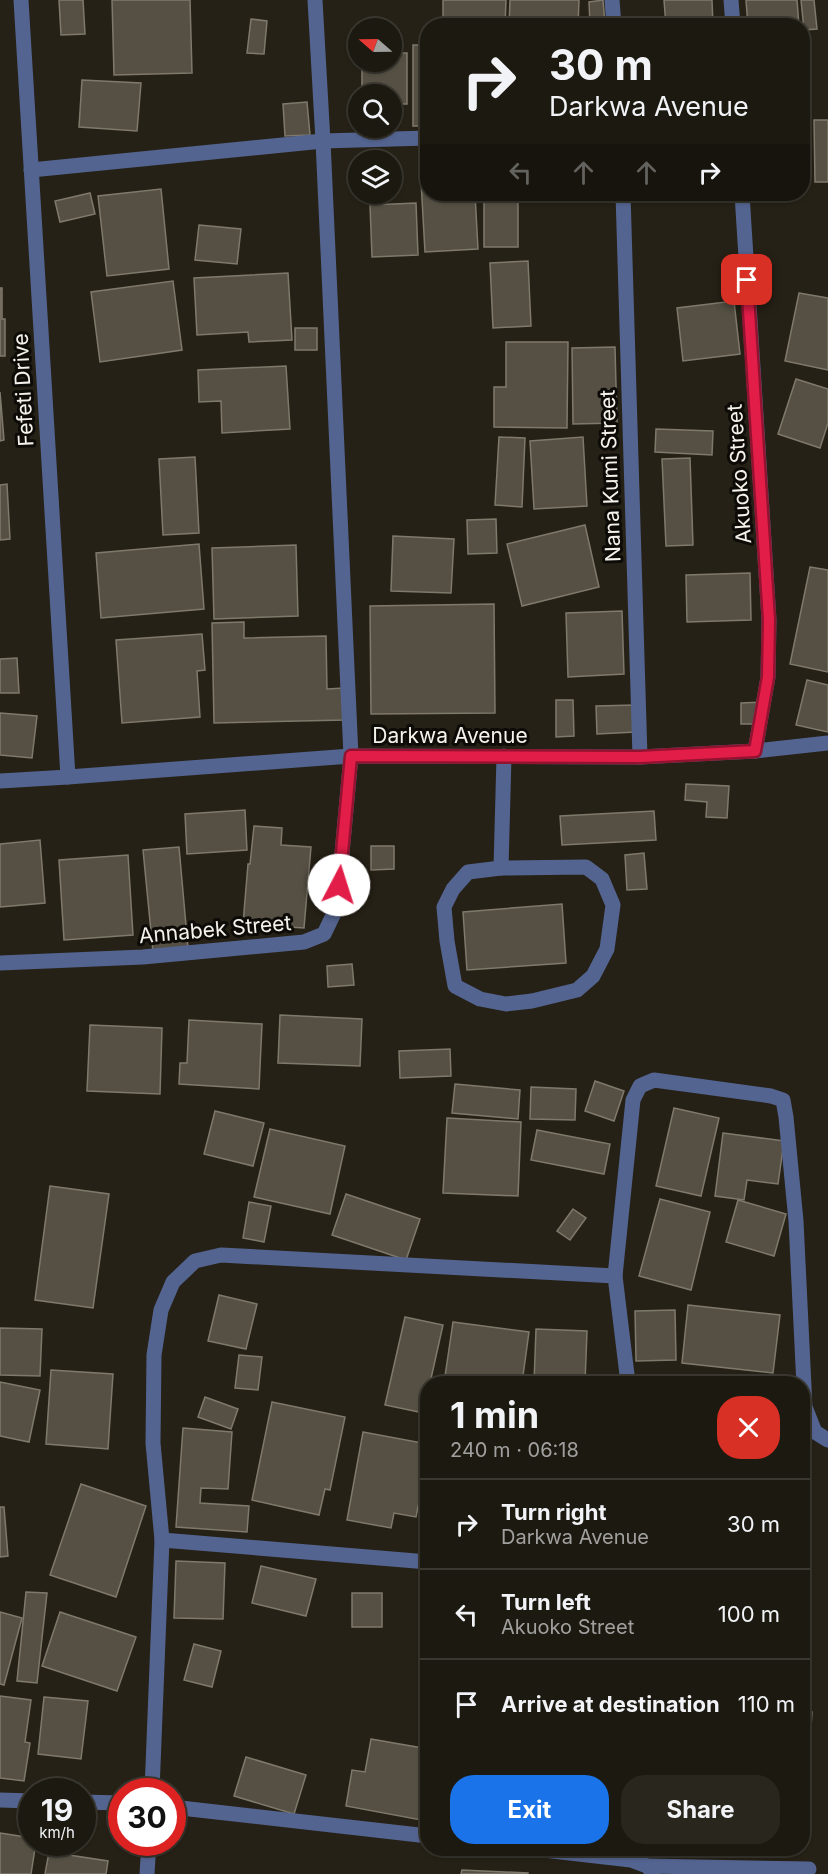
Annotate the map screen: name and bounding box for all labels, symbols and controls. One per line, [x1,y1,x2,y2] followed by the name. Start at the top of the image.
[348,18,402,72] north arrow
[348,18,402,204] map controls
[549,39,653,90] text: 30 m
[450,42,528,120] icon: right
[348,84,402,138] button: search
[549,90,749,123] text: Darkwa Avenue
[348,150,402,204] button: layers
[504,156,537,189] icon: left
[567,156,600,189] icon: ahead
[630,156,663,189] icon: ahead
[693,156,726,189] icon: right
[721,254,772,305] pin
[730,263,763,296] icon: arrive
[8,333,38,447] street label: Fefeti Drive
[594,389,625,562] street label: Nana Kumi Street
[722,403,756,545] street label: Akuoko Street
[372,723,528,748] street label: Darkwa Avenue
[307,853,371,917] position arrow
[138,910,292,948] street label: Annabek Street
[450,1393,539,1437] text: 1 min
[717,1396,780,1459] button: close
[450,1438,579,1462] text: 240 m · 06:18
[501,1499,607,1525] text: Turn right
[450,1508,483,1541] icon: right
[727,1511,780,1537] text: 30 m
[501,1525,649,1549] text: Darkwa Avenue
[501,1589,591,1615] text: Turn left
[450,1598,483,1631] icon: left
[718,1601,780,1627] text: 100 m
[501,1615,634,1639] text: Akuoko Street
[450,1688,483,1721] icon: arrive
[501,1691,720,1717] text: Arrive at destination
[738,1691,795,1717] text: 110 m
[450,1775,609,1844] button: Exit
[621,1775,780,1844] button: Share
[108,1778,186,1856] speed limit sign: 30
[41,1792,73,1828] text: 19
[39,1823,75,1842] text: km/h

